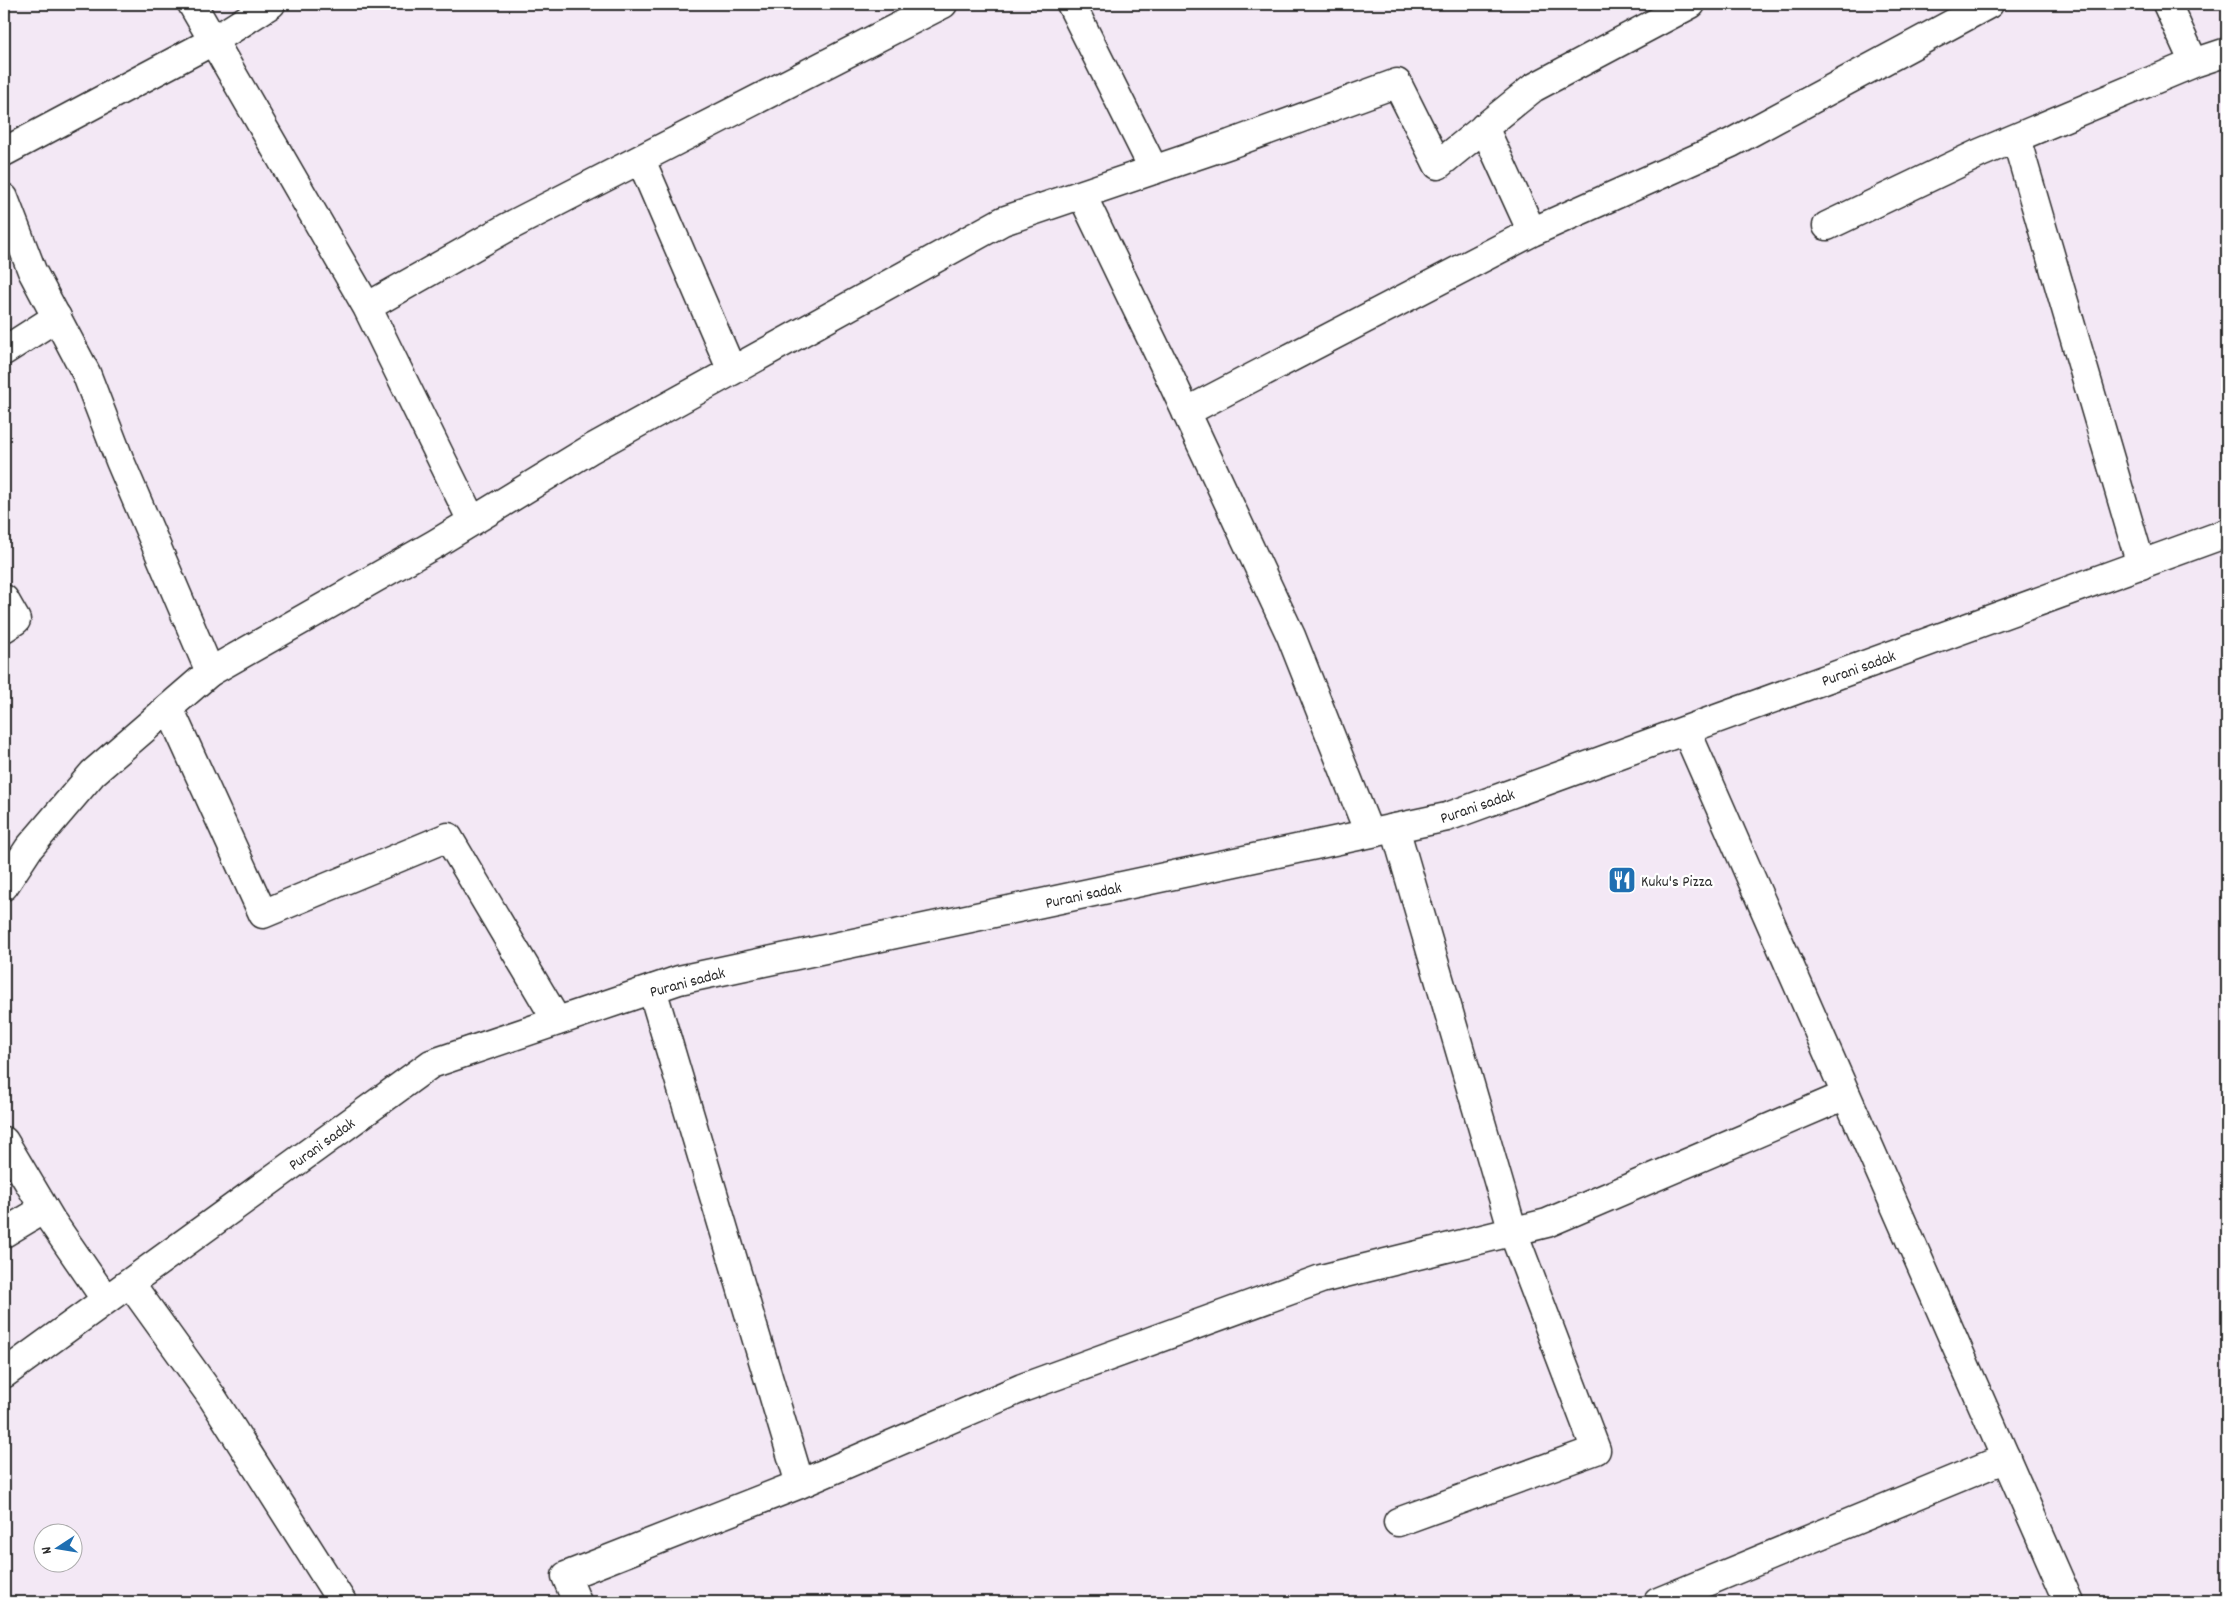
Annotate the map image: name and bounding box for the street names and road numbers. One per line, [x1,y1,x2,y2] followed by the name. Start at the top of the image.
[1819,645,1899,693] street label: Purani sadak
[1437,784,1518,831] street label: Purani sadak
[1043,877,1124,916] street label: Purani sadak
[647,962,728,1005] street label: Purani sadak
[284,1113,361,1177] street label: Purani sadak

